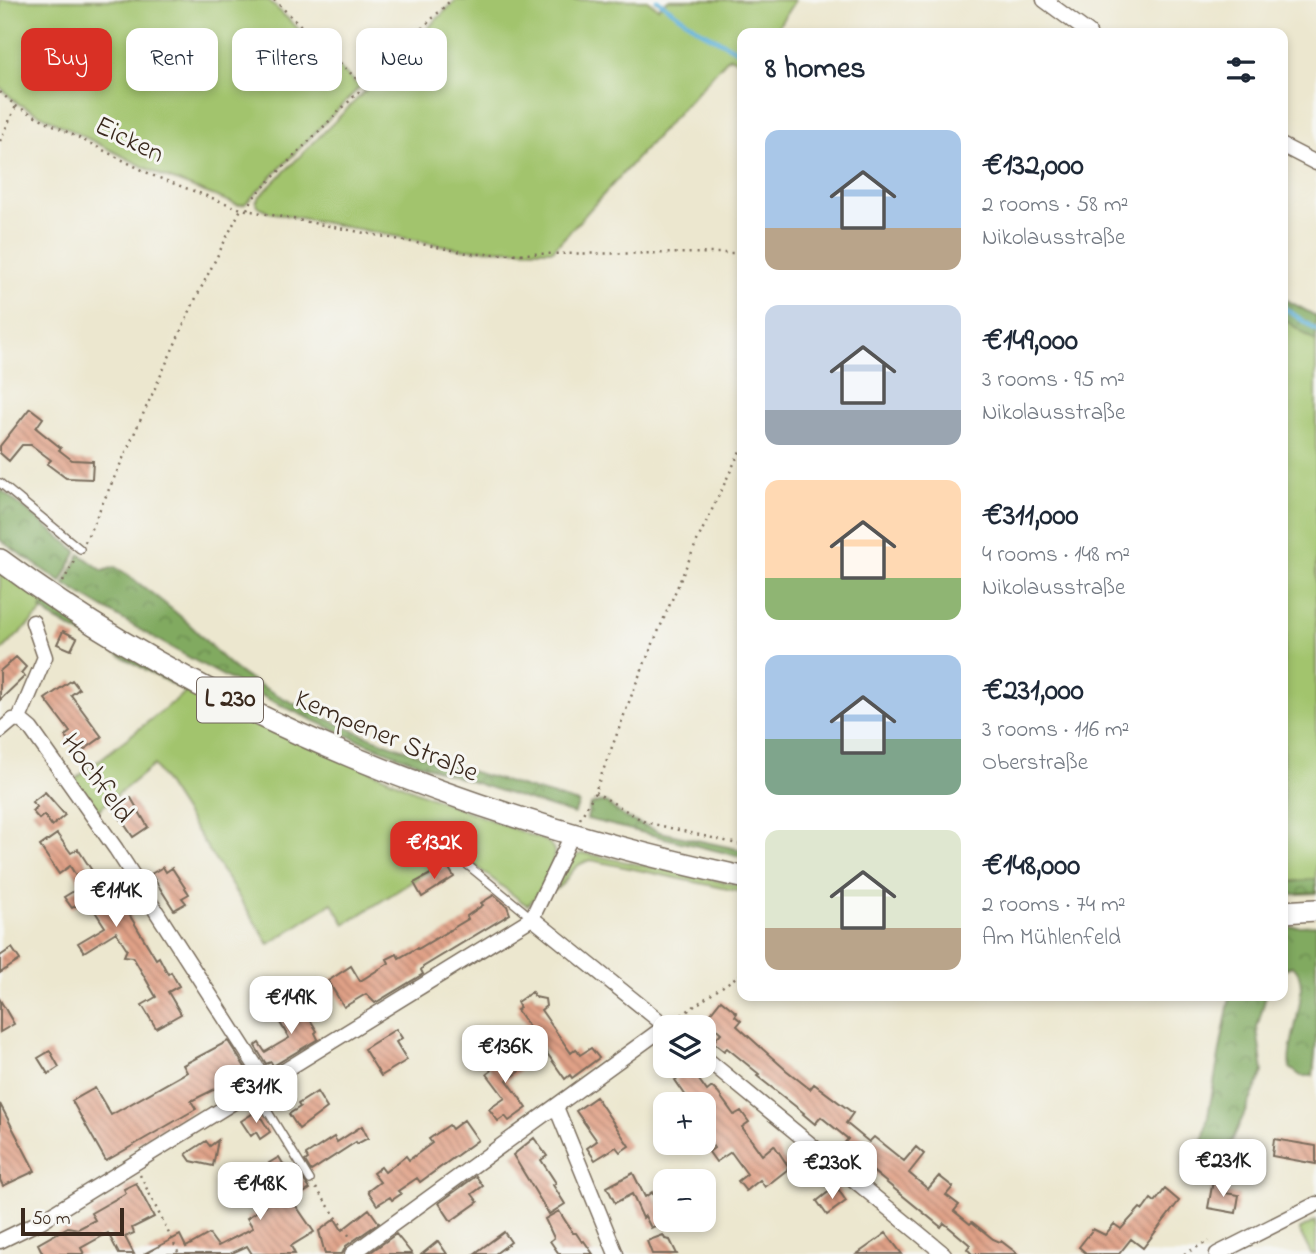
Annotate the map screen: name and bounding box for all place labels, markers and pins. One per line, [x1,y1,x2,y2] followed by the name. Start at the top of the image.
[385,822,483,881] pin: €132K
[67,870,165,929] pin: €114K
[242,976,340,1036] pin: €149K
[456,1026,554,1085] pin: €136K
[207,1066,305,1125] pin: €311K
[1174,1140,1272,1199] pin: €231K
[783,1142,881,1201] pin: €230K
[211,1162,309,1222] pin: €148K

